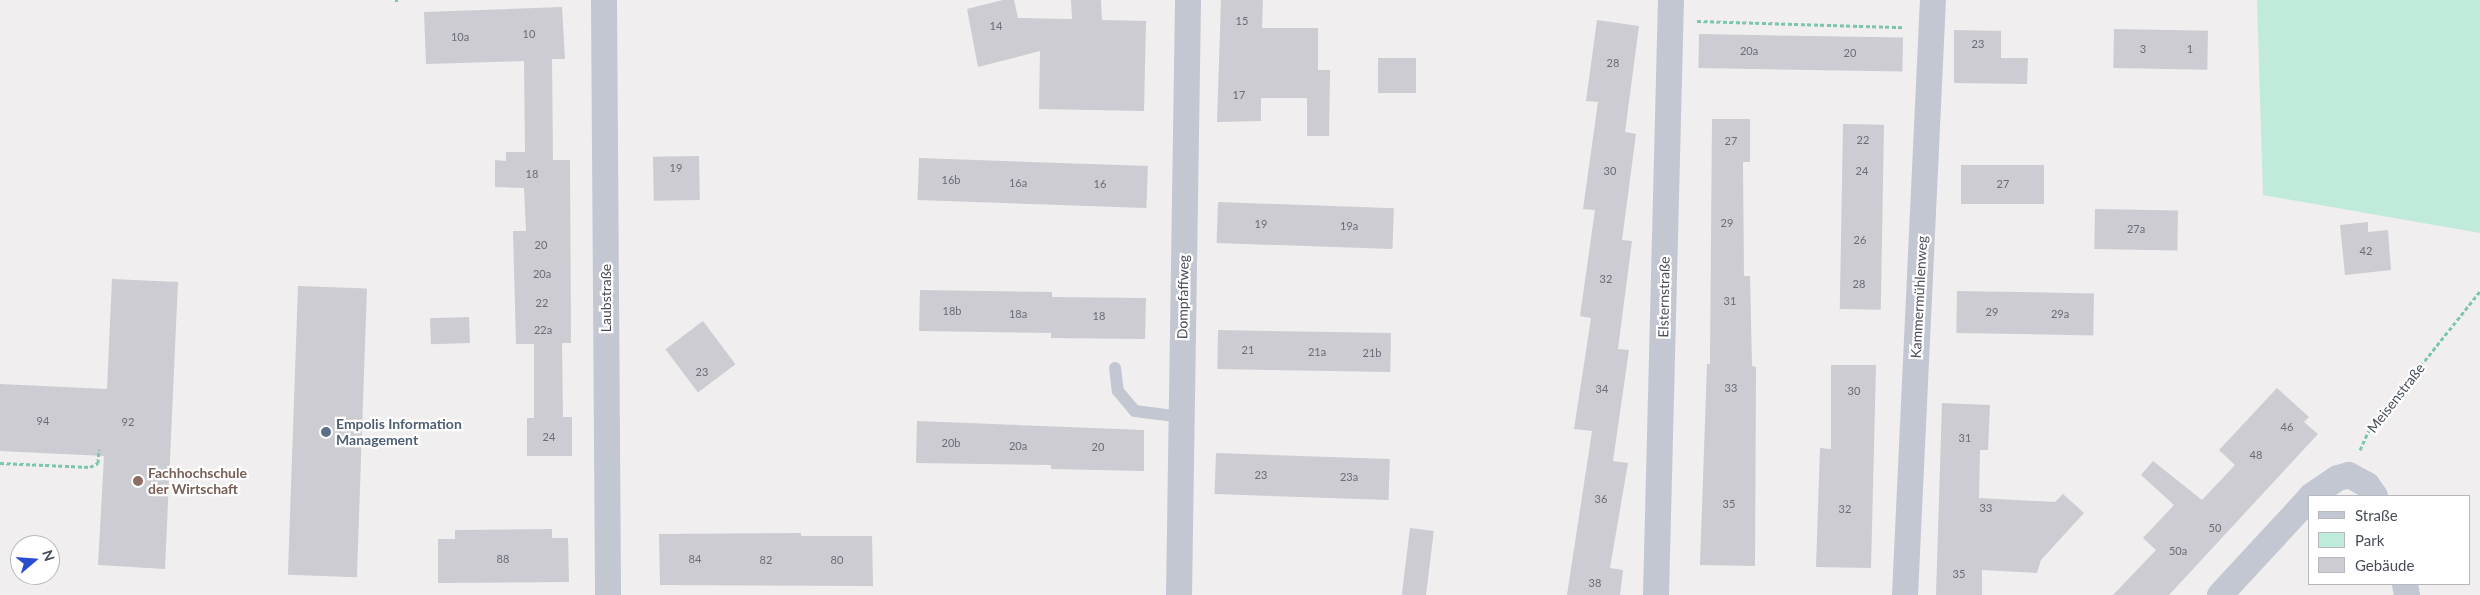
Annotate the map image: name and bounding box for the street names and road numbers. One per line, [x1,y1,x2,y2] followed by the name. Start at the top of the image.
[1907,235,1931,359] street label: Kammermühlenweg
[1174,255,1192,339] street label: Dompfaffweg
[1655,256,1673,338] street label: Elsternstraße
[598,264,614,332] street label: Laubstraße
[2364,360,2428,436] street label: Meisenstraße

